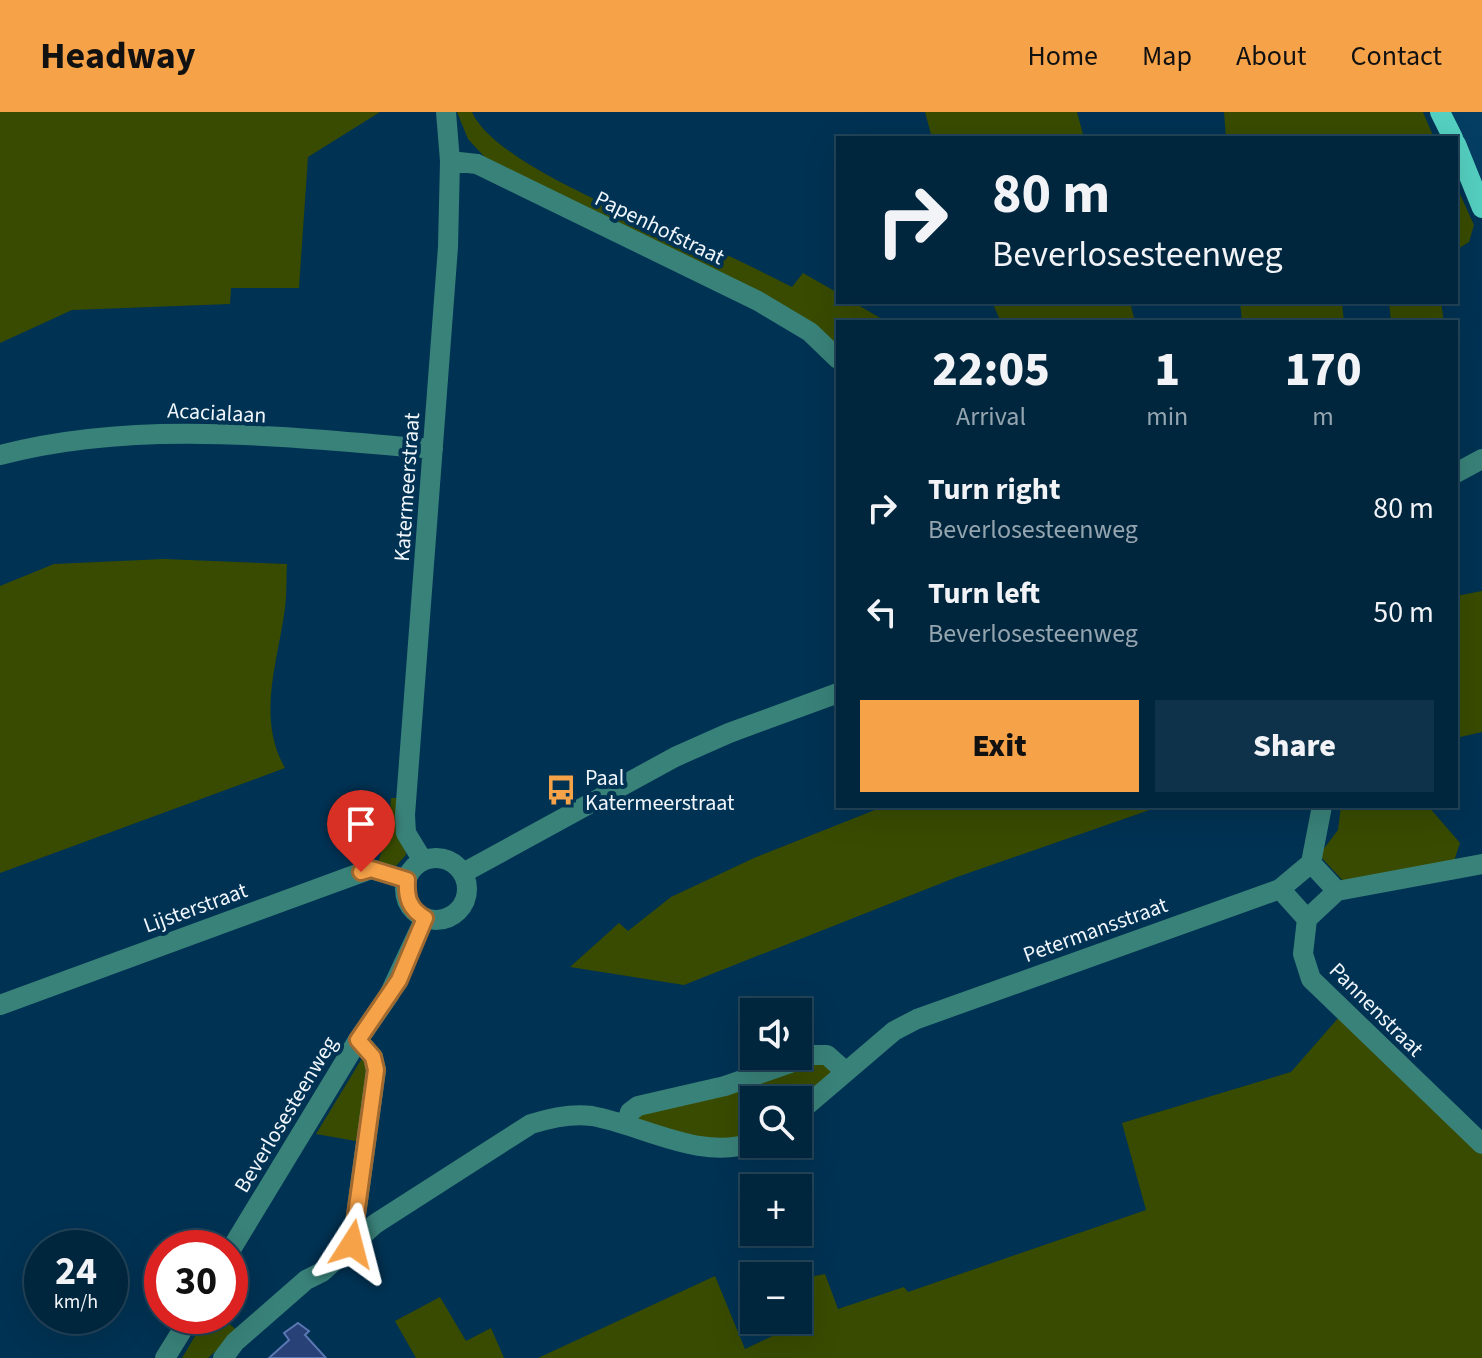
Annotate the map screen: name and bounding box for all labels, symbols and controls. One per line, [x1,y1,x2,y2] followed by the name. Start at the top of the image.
[40,29,196,83] text: Headway
[1027,36,1098,76] text: Home
[1142,36,1192,76] text: Map
[1236,36,1307,76] text: About
[1351,36,1442,76] text: Contact
[992,155,1110,234] text: 80 m
[860,168,964,272] icon: right
[589,183,730,273] street label: Papenhofstraat
[992,229,1283,280] text: Beverlosesteenweg
[932,336,1050,404] text: 22:05
[1154,336,1180,404] text: 1
[1285,336,1362,404] text: 170
[167,394,267,432] street label: Acacialaan
[956,398,1026,435] text: Arrival
[1146,398,1188,435] text: min
[1312,398,1334,435] text: m
[386,411,428,563] street label: Katermeerstraat
[928,468,1060,511] text: Turn right
[860,486,904,530] icon: right
[1373,487,1434,530] text: 80 m
[928,511,1138,548] text: Beverlosesteenweg
[928,572,1040,615] text: Turn left
[860,590,904,634] icon: left
[1373,591,1434,634] text: 50 m
[928,615,1138,652] text: Beverlosesteenweg
[860,700,1139,792] button: Exit
[1155,700,1434,792] button: Share
[585,762,735,819] place label: Paal Katermeerstraat
[544,773,578,807] bus stop icon: Paal Katermeerstraat
[327,790,395,872] pin
[339,802,383,846] icon: arrive
[139,874,252,942] street label: Lijsterstraat
[1019,889,1173,971] street label: Petermansstraat
[1322,955,1431,1065] street label: Pannenstraat
[740,998,812,1334] map controls
[740,998,812,1070] button: sound
[226,1030,345,1199] street label: Beverlosesteenweg
[740,1086,812,1158] button: search
[740,1174,812,1246] button: +
[310,1202,394,1286] position arrow
[144,1230,248,1334] speed limit sign: 30
[55,1243,97,1300] text: 24
[740,1262,812,1334] button: −
[54,1288,98,1316] text: km/h

